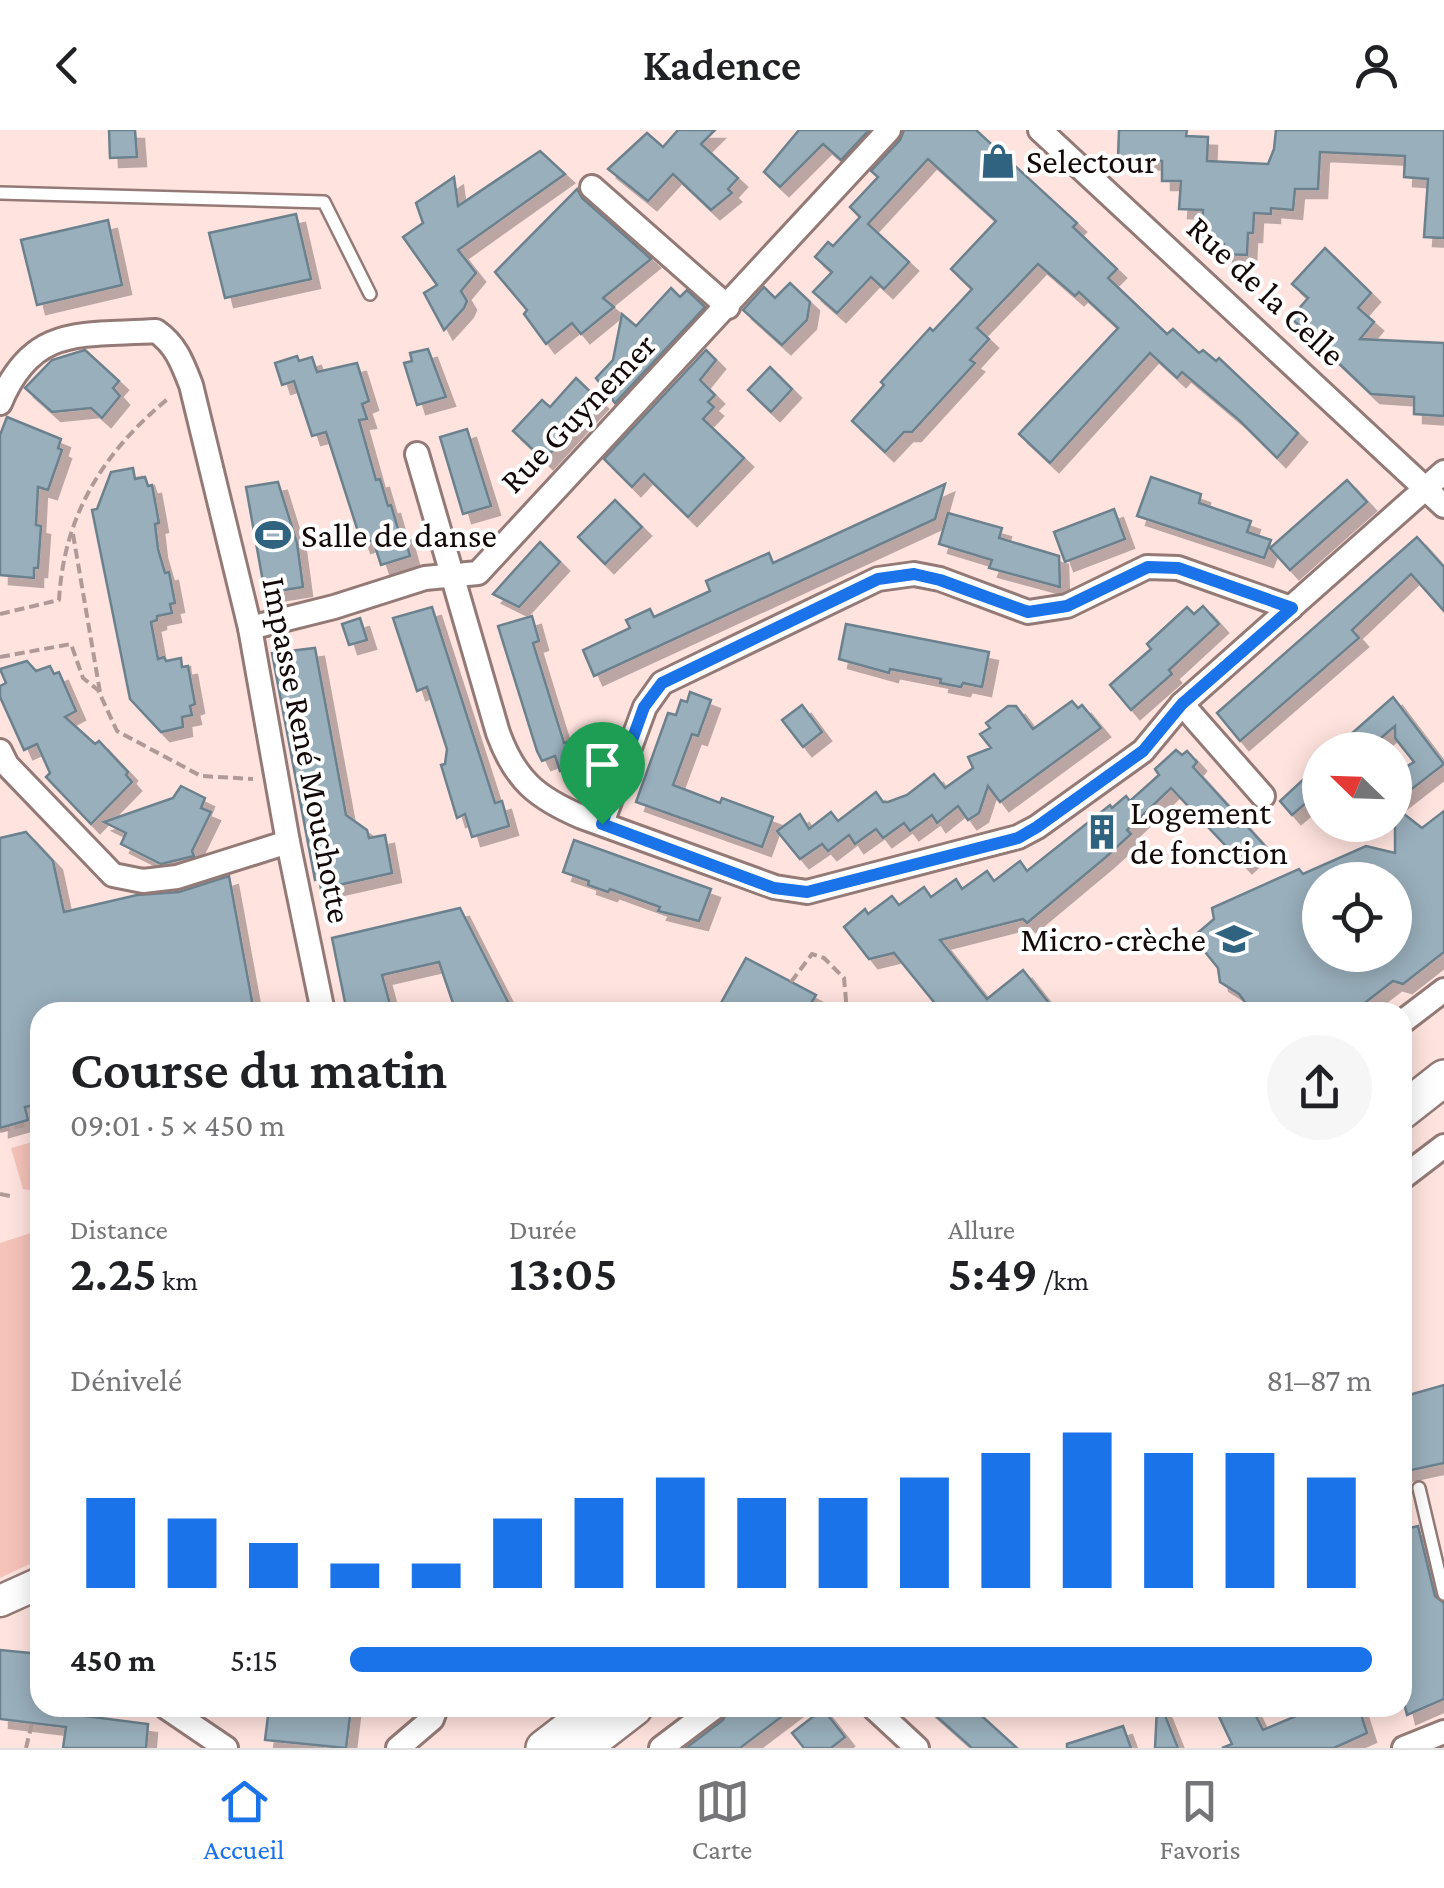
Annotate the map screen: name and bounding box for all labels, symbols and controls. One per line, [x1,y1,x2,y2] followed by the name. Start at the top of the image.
[40,38,95,93] icon: back
[1349,38,1404,93] icon: person
[643,40,801,90] text: Kadence
[979,142,1017,180] shop icon: Selectour
[1026,142,1157,181] place label: Selectour
[1179,208,1353,374] street label: Rue de la Celle
[492,325,664,501] street label: Rue Guynemer
[254,516,292,554] sports icon: Salle de danse
[301,516,497,555] place label: Salle de danse
[254,574,360,926] street label: Impasse René Mouchotte
[560,722,645,825] pin
[1302,732,1412,842] north arrow
[1302,732,1412,972] map controls
[575,737,630,792] icon: arrive
[1130,793,1288,872] place label: Logement de fonction
[1083,813,1121,851] building icon: Logement de fonction
[1302,862,1412,972] button: locate
[1020,920,1206,959] place label: Micro-crèche
[1215,920,1253,958] school or university icon: Micro-crèche
[1267,1035,1372,1140] button: share
[70,1039,447,1100] text: Course du matin
[70,1107,285,1143] text: 09:01 · 5 × 450 m
[70,1214,168,1245] text: Distance
[509,1214,576,1245] text: Durée
[948,1214,1015,1245] text: Allure
[70,1245,157,1301] text: 2.25
[509,1245,618,1301] text: 13:05
[948,1245,1038,1301] text: 5:49
[157,1265,198,1296] text: km
[1038,1265,1089,1296] text: /km
[70,1362,182,1398] text: Dénivelé
[1266,1362,1372,1398] text: 81–87 m
[70,1642,155,1678] text: 450 m
[230,1642,278,1678] text: 5:15
[204,1774,284,1865] tab: Accueil
[692,1774,752,1865] tab: Carte
[1160,1774,1240,1865] tab: Favoris

